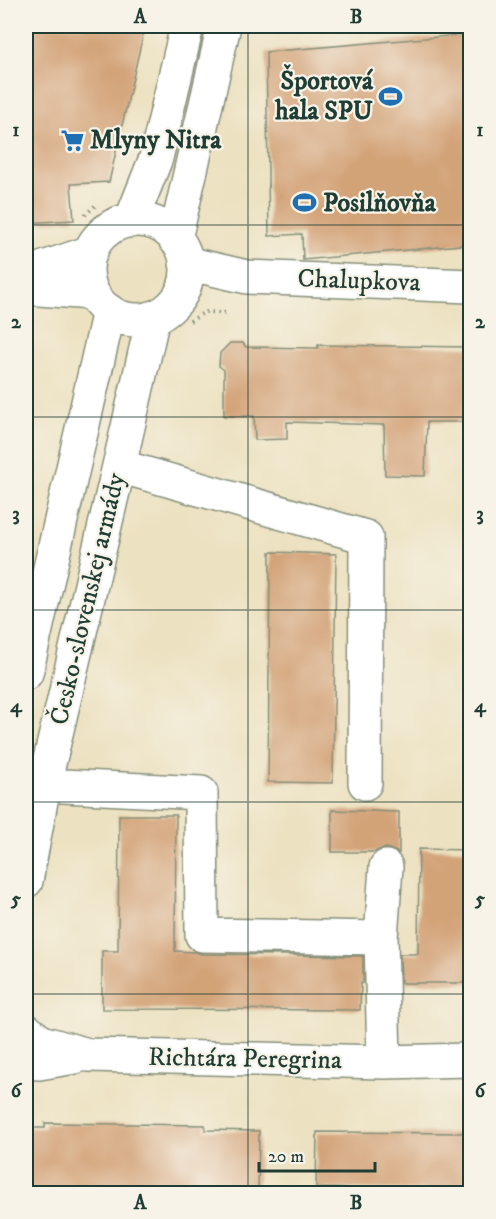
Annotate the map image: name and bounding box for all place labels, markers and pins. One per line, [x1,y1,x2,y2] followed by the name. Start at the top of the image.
[274,64,374,128] place label: Športová hala SPU
[378,83,404,109] sports icon: Športová hala SPU
[90,124,222,157] place label: Mlyny Nitra
[59,127,85,153] supermarket icon: Mlyny Nitra
[323,187,437,220] place label: Posilňovňa
[292,190,318,216] sports icon: Posilňovňa

